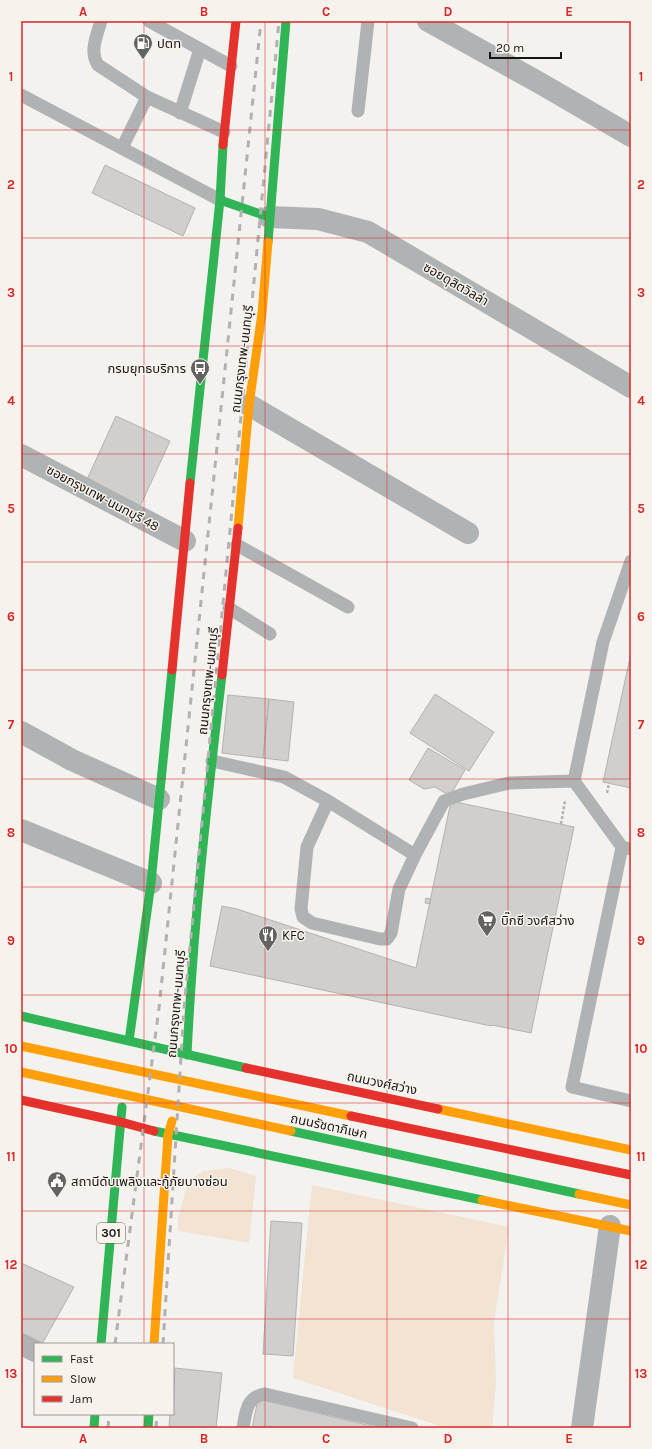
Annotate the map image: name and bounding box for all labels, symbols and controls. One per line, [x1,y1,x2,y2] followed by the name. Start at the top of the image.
[79,4,87,19] text: A
[200,4,208,19] text: B
[322,4,330,19] text: C
[444,4,453,19] text: D
[565,4,573,19] text: E
[132,32,154,60] fuel station icon: ปตท
[490,34,561,60] scale bar
[157,36,181,51] place label: ปตท
[496,41,524,55] text: 20 m
[9,69,13,84] text: 1
[639,69,643,84] text: 1
[7,177,15,192] text: 2
[637,177,645,192] text: 2
[421,259,491,309] street label: ซอยดุสิตวิลล่า
[7,285,15,300] text: 3
[637,285,645,300] text: 3
[228,304,256,414] street label: ถนนกรุงเทพ-นนทบุรี
[189,357,211,385] bus stop icon: กรมยุทธบริการ
[108,361,186,376] place label: กรมยุทธบริการ
[7,393,15,408] text: 4
[637,393,645,408] text: 4
[44,462,162,534] street label: ซอยกรุงเทพ-นนทบุรี 48
[7,501,15,516] text: 5
[637,501,645,516] text: 5
[7,609,15,624] text: 6
[637,609,645,624] text: 6
[195,626,221,736] street label: ถนนกรุงเทพ-นนทบุรี
[8,717,15,732] text: 7
[638,717,645,732] text: 7
[7,825,15,840] text: 8
[637,825,645,840] text: 8
[476,909,498,937] supermarket icon: บิ๊กซี วงศ์สว่าง
[501,911,575,928] place label: บิ๊กซี วงศ์สว่าง
[257,924,279,952] restaurant icon: KFC
[282,928,305,943] place label: KFC
[7,933,15,948] text: 9
[637,933,645,948] text: 9
[164,949,188,1059] street label: ถนนกรุงเทพ-นนทบุรี
[5,1041,17,1056] text: 10
[635,1041,647,1056] text: 10
[346,1068,418,1098] street label: ถนนวงศ์สว่าง
[289,1111,369,1141] street label: ถนนรัชดาภิเษก
[6,1149,16,1164] text: 11
[636,1149,646,1164] text: 11
[46,1170,68,1198] public building icon: สถานีดับเพลิงและกู้ภัยบางซ่อน
[71,1174,228,1189] place label: สถานีดับเพลิงและกู้ภัยบางซ่อน
[97,1223,125,1243] road number: 301
[5,1257,17,1272] text: 12
[635,1257,647,1272] text: 12
[34,1343,174,1415] legend
[70,1352,94,1366] text: Fast
[5,1366,17,1381] text: 13
[635,1366,647,1381] text: 13
[70,1372,96,1386] text: Slow
[70,1392,93,1406] text: Jam
[79,1431,87,1446] text: A
[200,1431,208,1446] text: B
[322,1431,330,1446] text: C
[444,1431,453,1446] text: D
[565,1431,573,1446] text: E

